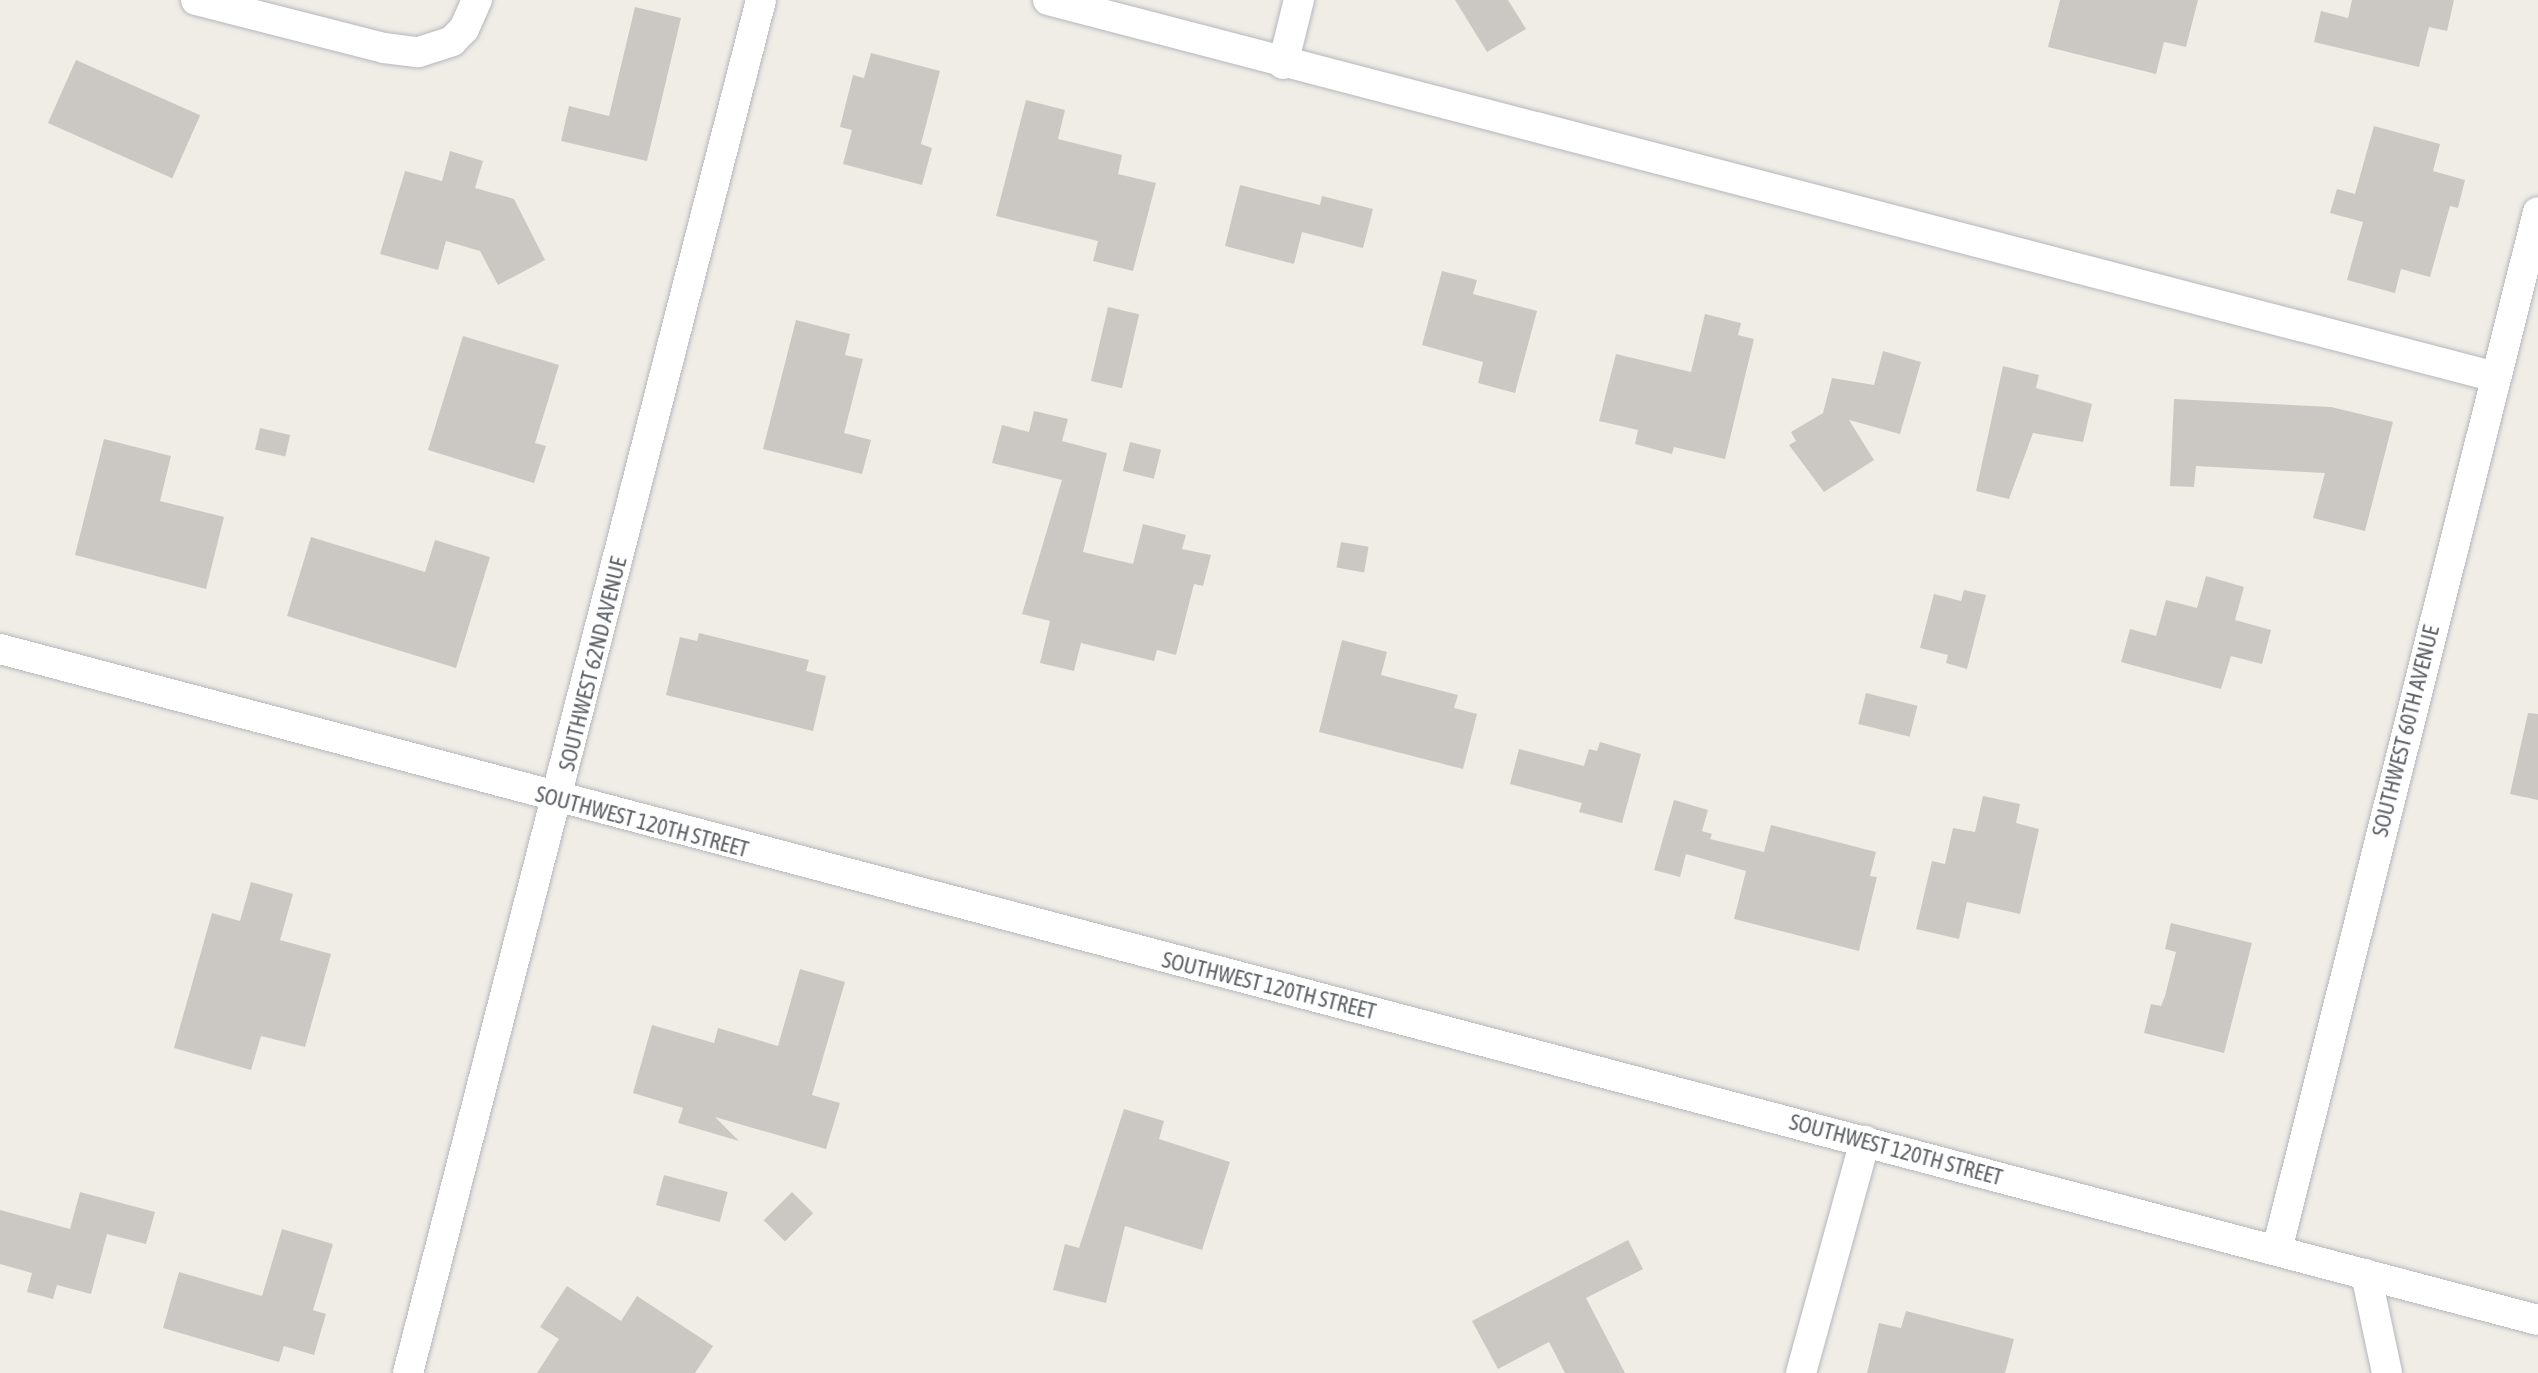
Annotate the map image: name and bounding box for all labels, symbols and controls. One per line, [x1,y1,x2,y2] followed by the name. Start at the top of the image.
[554,554,632,774] street label: SOUTHWEST 62ND AVENUE
[2367,623,2445,839] street label: SOUTHWEST 60TH AVENUE
[533,781,751,863] street label: SOUTHWEST 120TH STREET
[1159,947,1379,1025] street label: SOUTHWEST 120TH STREET
[1787,1109,2005,1191] street label: SOUTHWEST 120TH STREET

